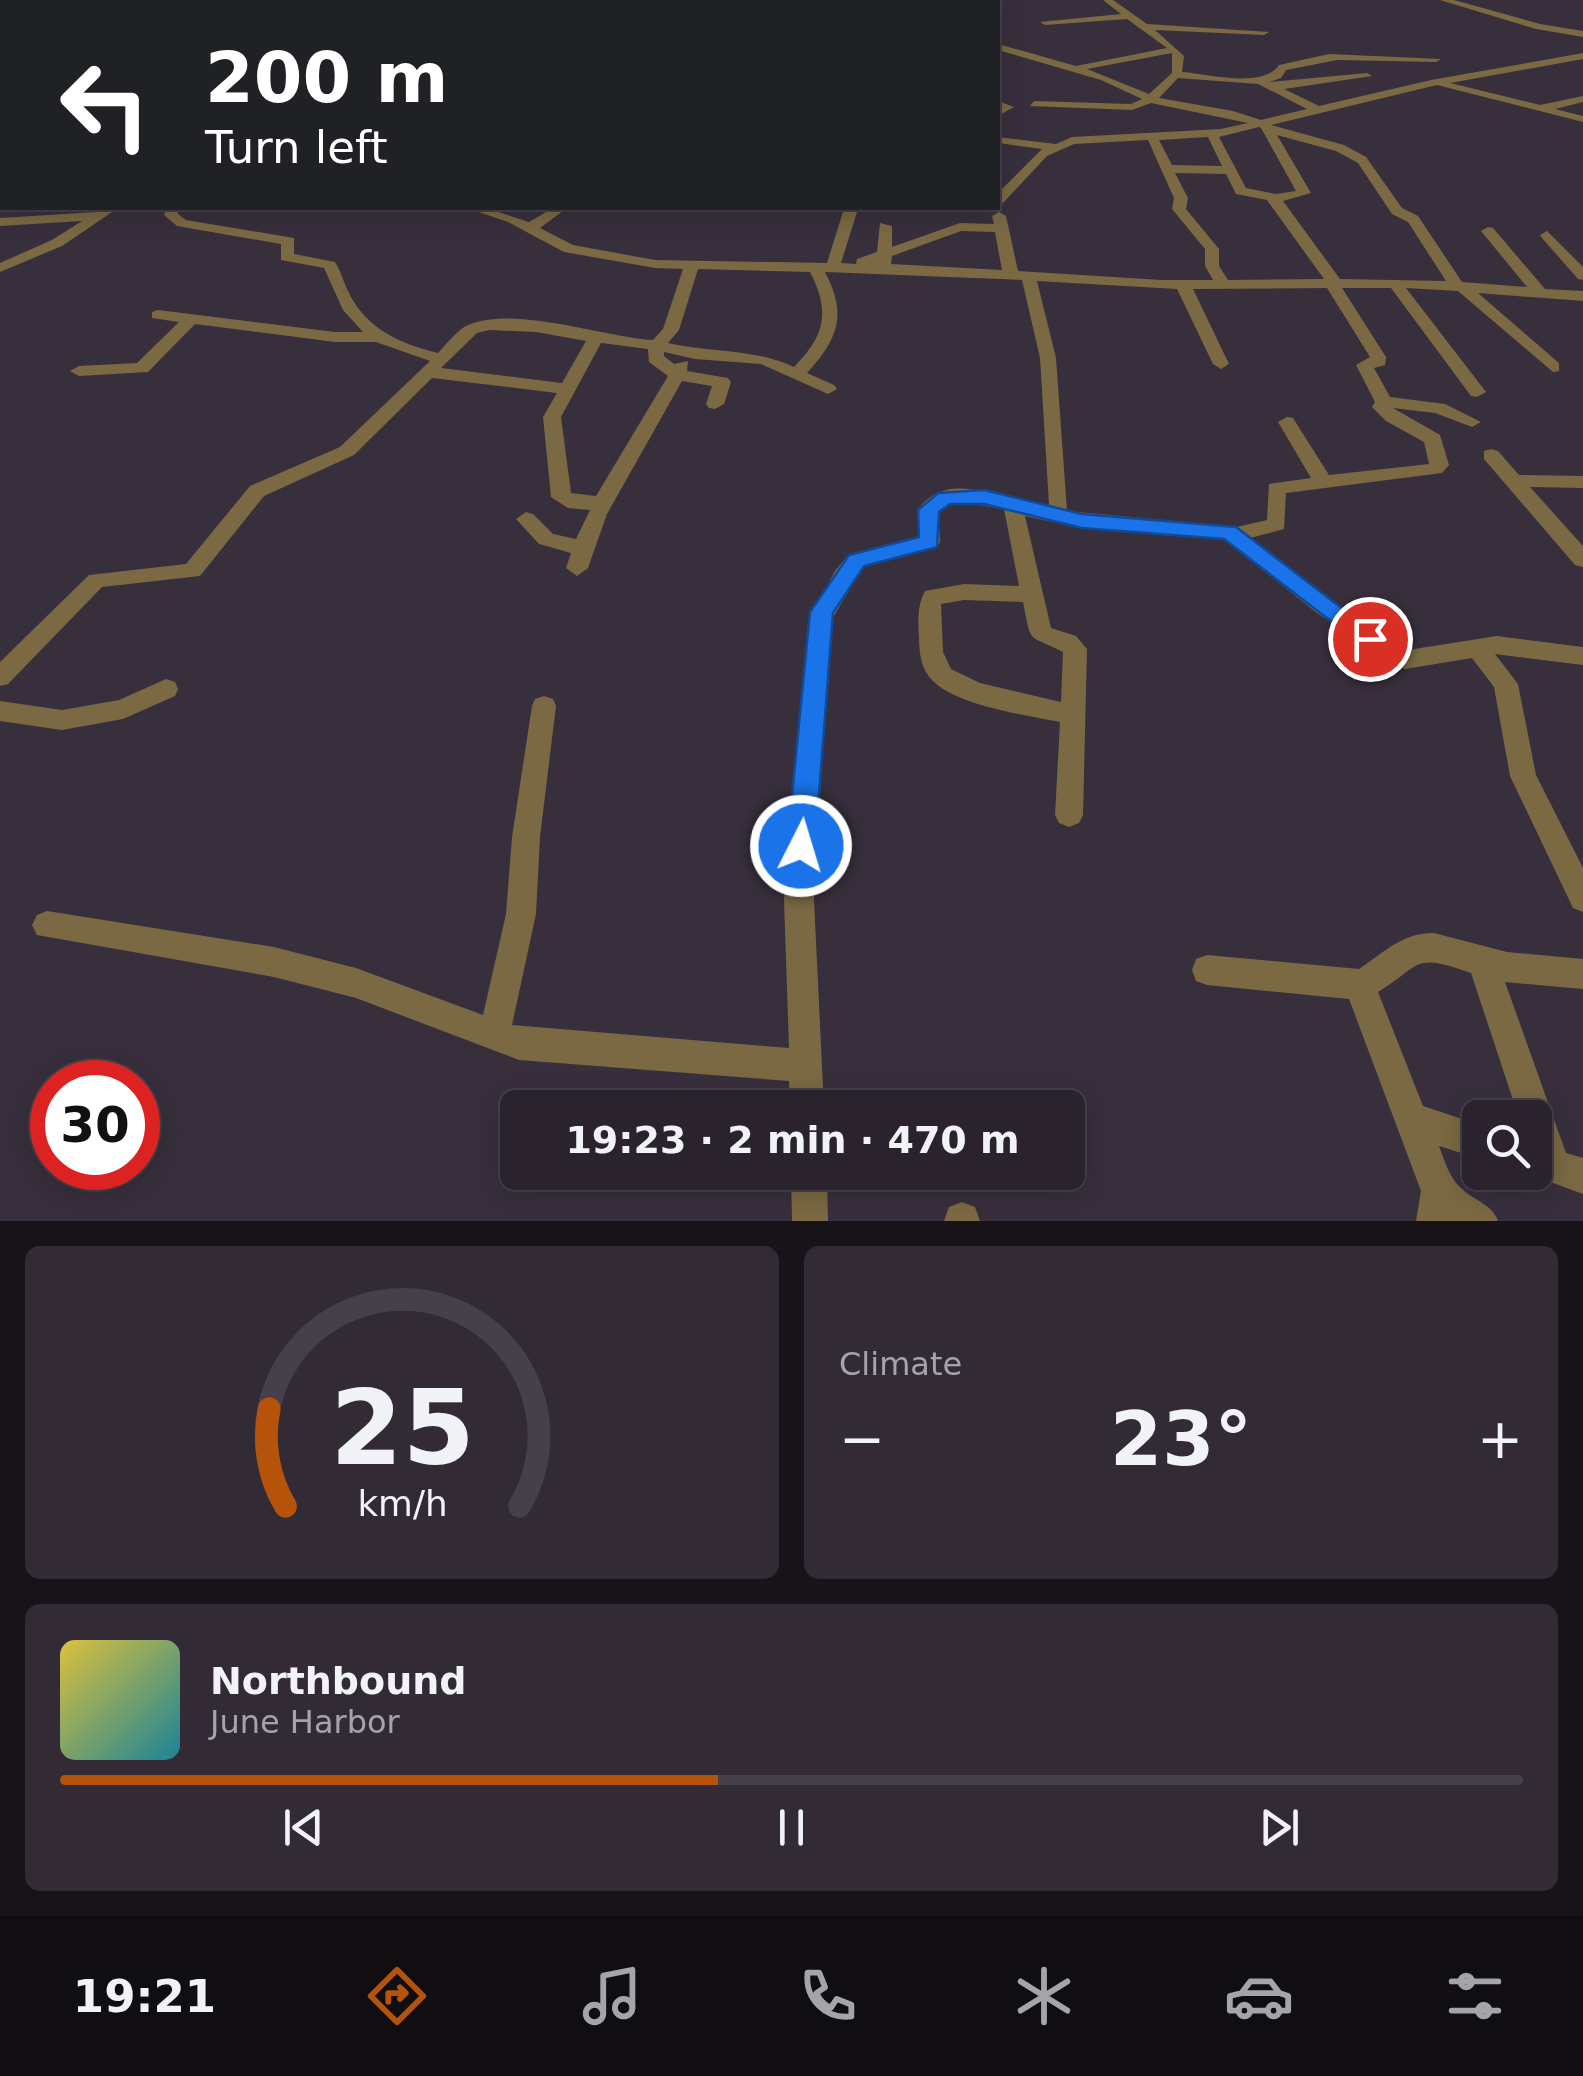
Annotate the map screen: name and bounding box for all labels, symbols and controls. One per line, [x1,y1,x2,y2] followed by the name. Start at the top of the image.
[205,37,448,119] text: 200 m
[40,40,170,170] icon: left
[205,121,388,174] text: Turn left
[1328,597,1413,682] pin
[1343,612,1398,667] icon: arrive
[749,794,853,898] position arrow
[30,1060,160,1190] speed limit sign: 30
[1462,1100,1552,1190] map controls
[1462,1100,1552,1190] button: search
[565,1118,1020,1162] text: 19:23 · 2 min · 470 m
[839,1345,962,1383] text: Climate
[330,1367,474,1489] text: 25
[1110,1395,1252,1483] text: 23°
[839,1407,885,1471] text: −
[1477,1407,1523,1471] text: +
[357,1483,447,1524] text: km/h
[210,1659,466,1703] text: Northbound
[210,1703,400,1741] text: June Harbor
[276,1800,331,1855] icon: previous
[764,1800,819,1855] icon: pause
[1252,1800,1307,1855] icon: next
[362,1961,432,2031] icon: directions
[577,1961,647,2031] icon: music
[793,1961,863,2031] icon: phone
[1009,1961,1079,2031] icon: climate
[1224,1961,1294,2031] icon: car
[1440,1961,1510,2031] icon: filters
[73,1970,216,2023] text: 19:21

